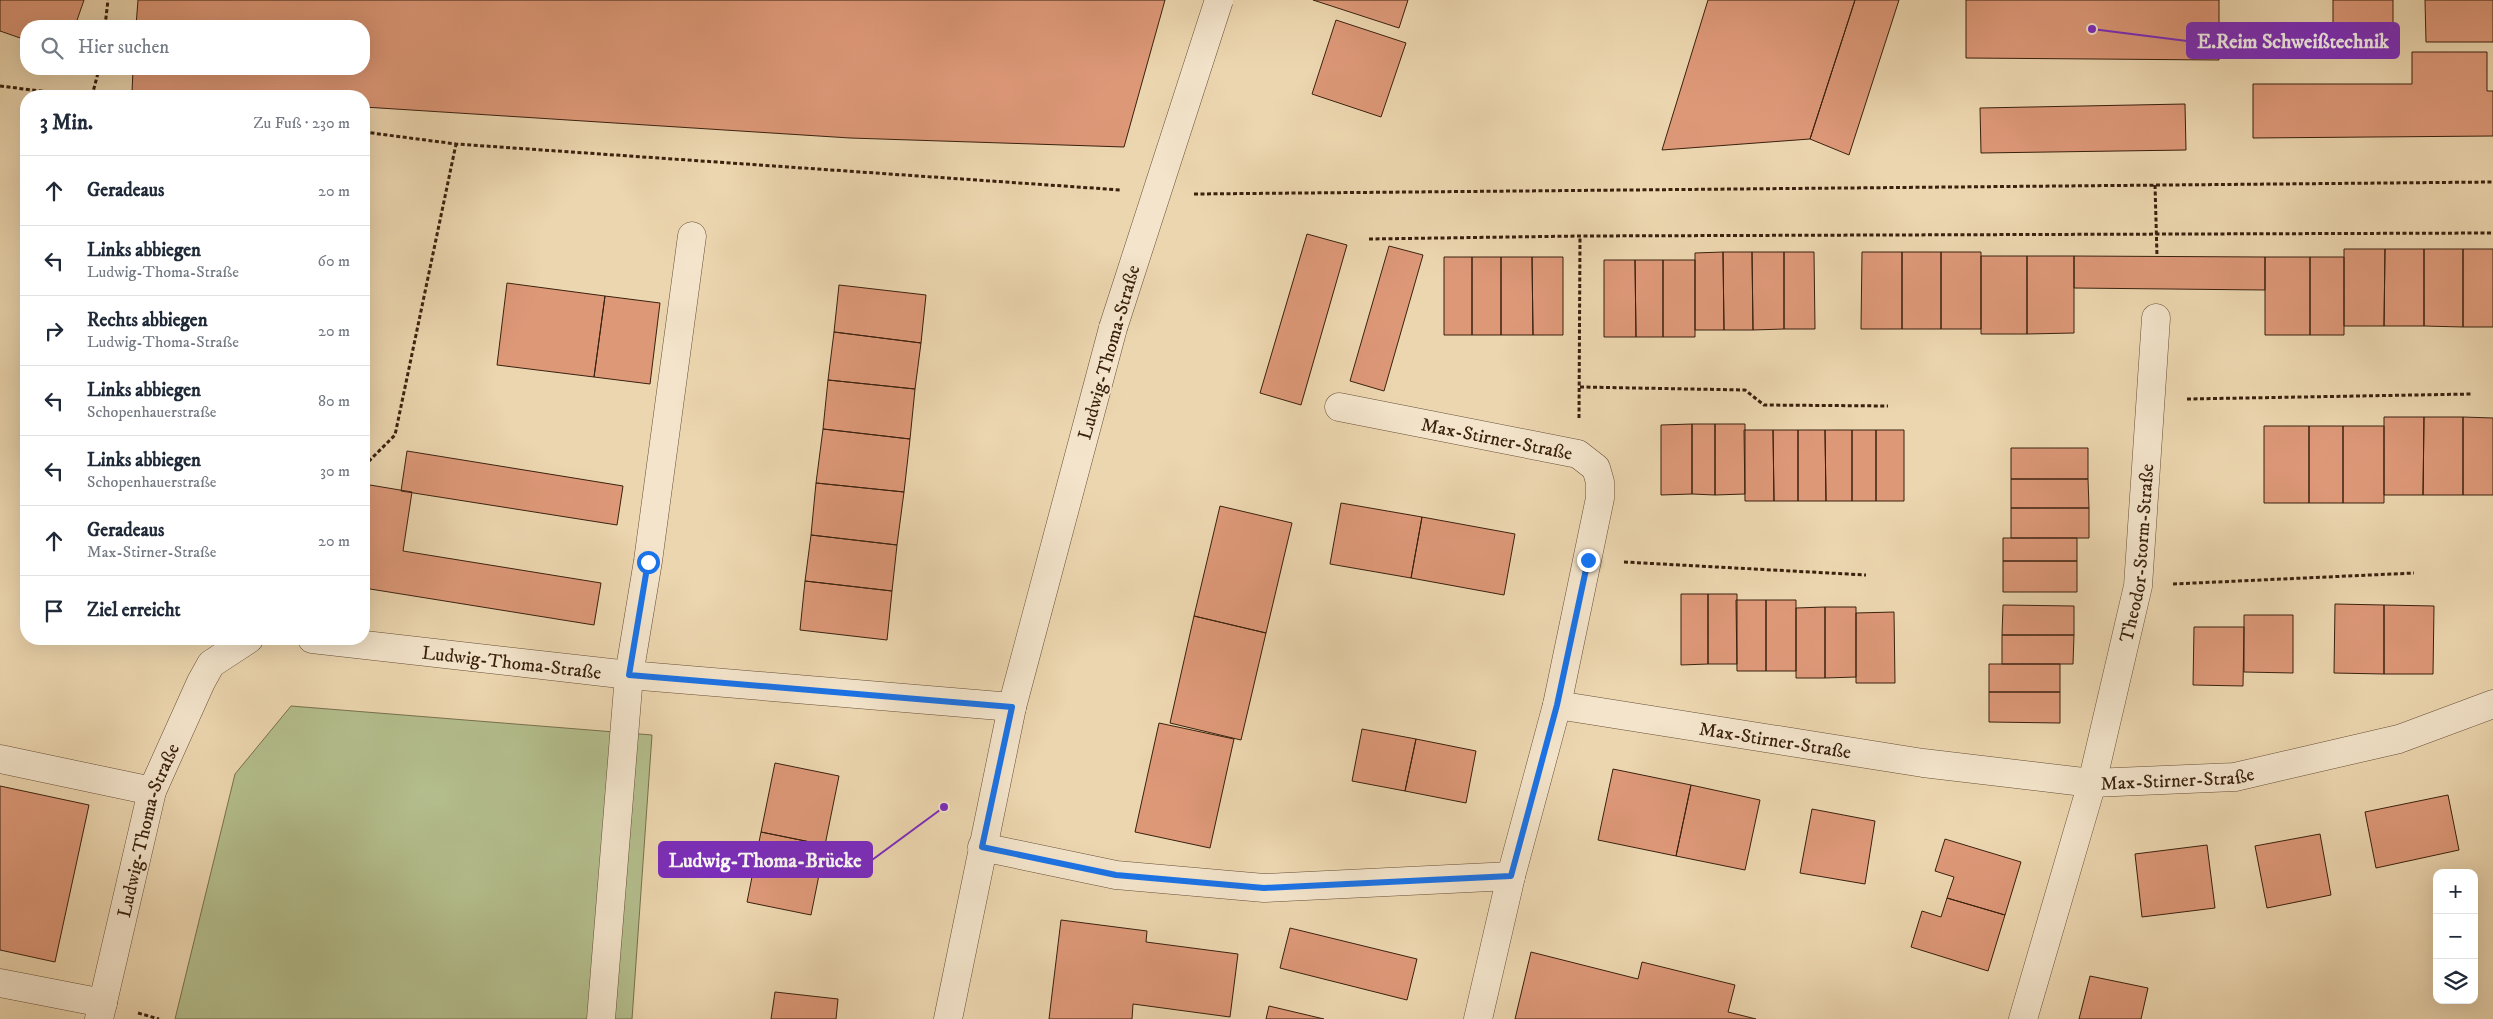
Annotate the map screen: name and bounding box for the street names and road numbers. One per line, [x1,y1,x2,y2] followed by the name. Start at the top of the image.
[1074,262,1145,442] street label: Ludwig-Thoma-Straße
[1419,413,1574,466] street label: Max-Stirner-Straße
[2115,463,2159,645] street label: Theodor-Storm-Straße
[421,642,603,685] street label: Ludwig-Thoma-Straße
[1697,718,1853,764] street label: Max-Stirner-Straße
[113,740,185,920] street label: Ludwig-Thoma-Straße
[2100,763,2257,796] street label: Max-Stirner-Straße

